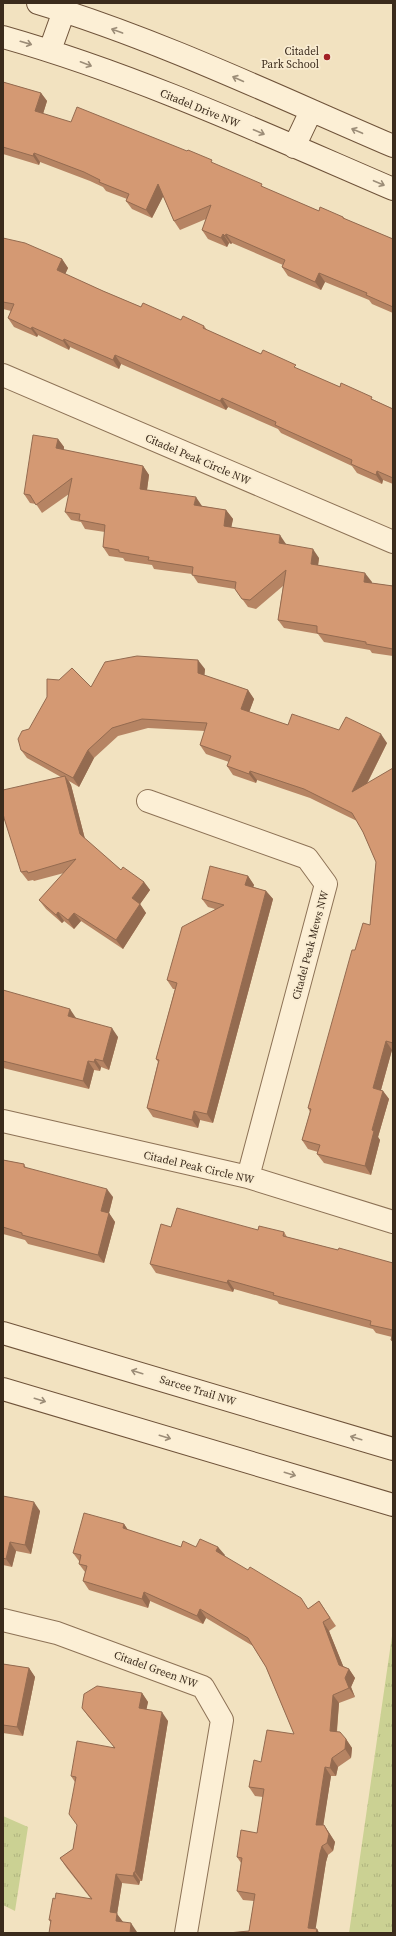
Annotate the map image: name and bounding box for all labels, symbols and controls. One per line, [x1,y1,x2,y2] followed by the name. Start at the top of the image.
[112,26,124,34] one-way arrow
[20,40,33,48] one-way arrow
[261,44,319,72] place label: Citadel Park School
[322,52,332,62] marker: Citadel Park School
[80,60,92,68] one-way arrow
[232,75,244,82] one-way arrow
[158,86,242,131] street label: Citadel Drive NW
[352,126,364,134] one-way arrow
[253,129,265,136] one-way arrow
[372,180,384,187] one-way arrow
[143,430,253,489] street label: Citadel Peak Circle NW
[289,889,332,1001] street label: Citadel Peak Mews NW
[142,1147,256,1188] street label: Citadel Peak Circle NW
[131,1368,144,1375] one-way arrow
[158,1372,238,1409] street label: Sarcee Trail NW
[34,1397,47,1404] one-way arrow
[158,1434,171,1441] one-way arrow
[349,1434,362,1441] one-way arrow
[283,1471,296,1478] one-way arrow
[112,1647,200,1692] street label: Citadel Green NW

